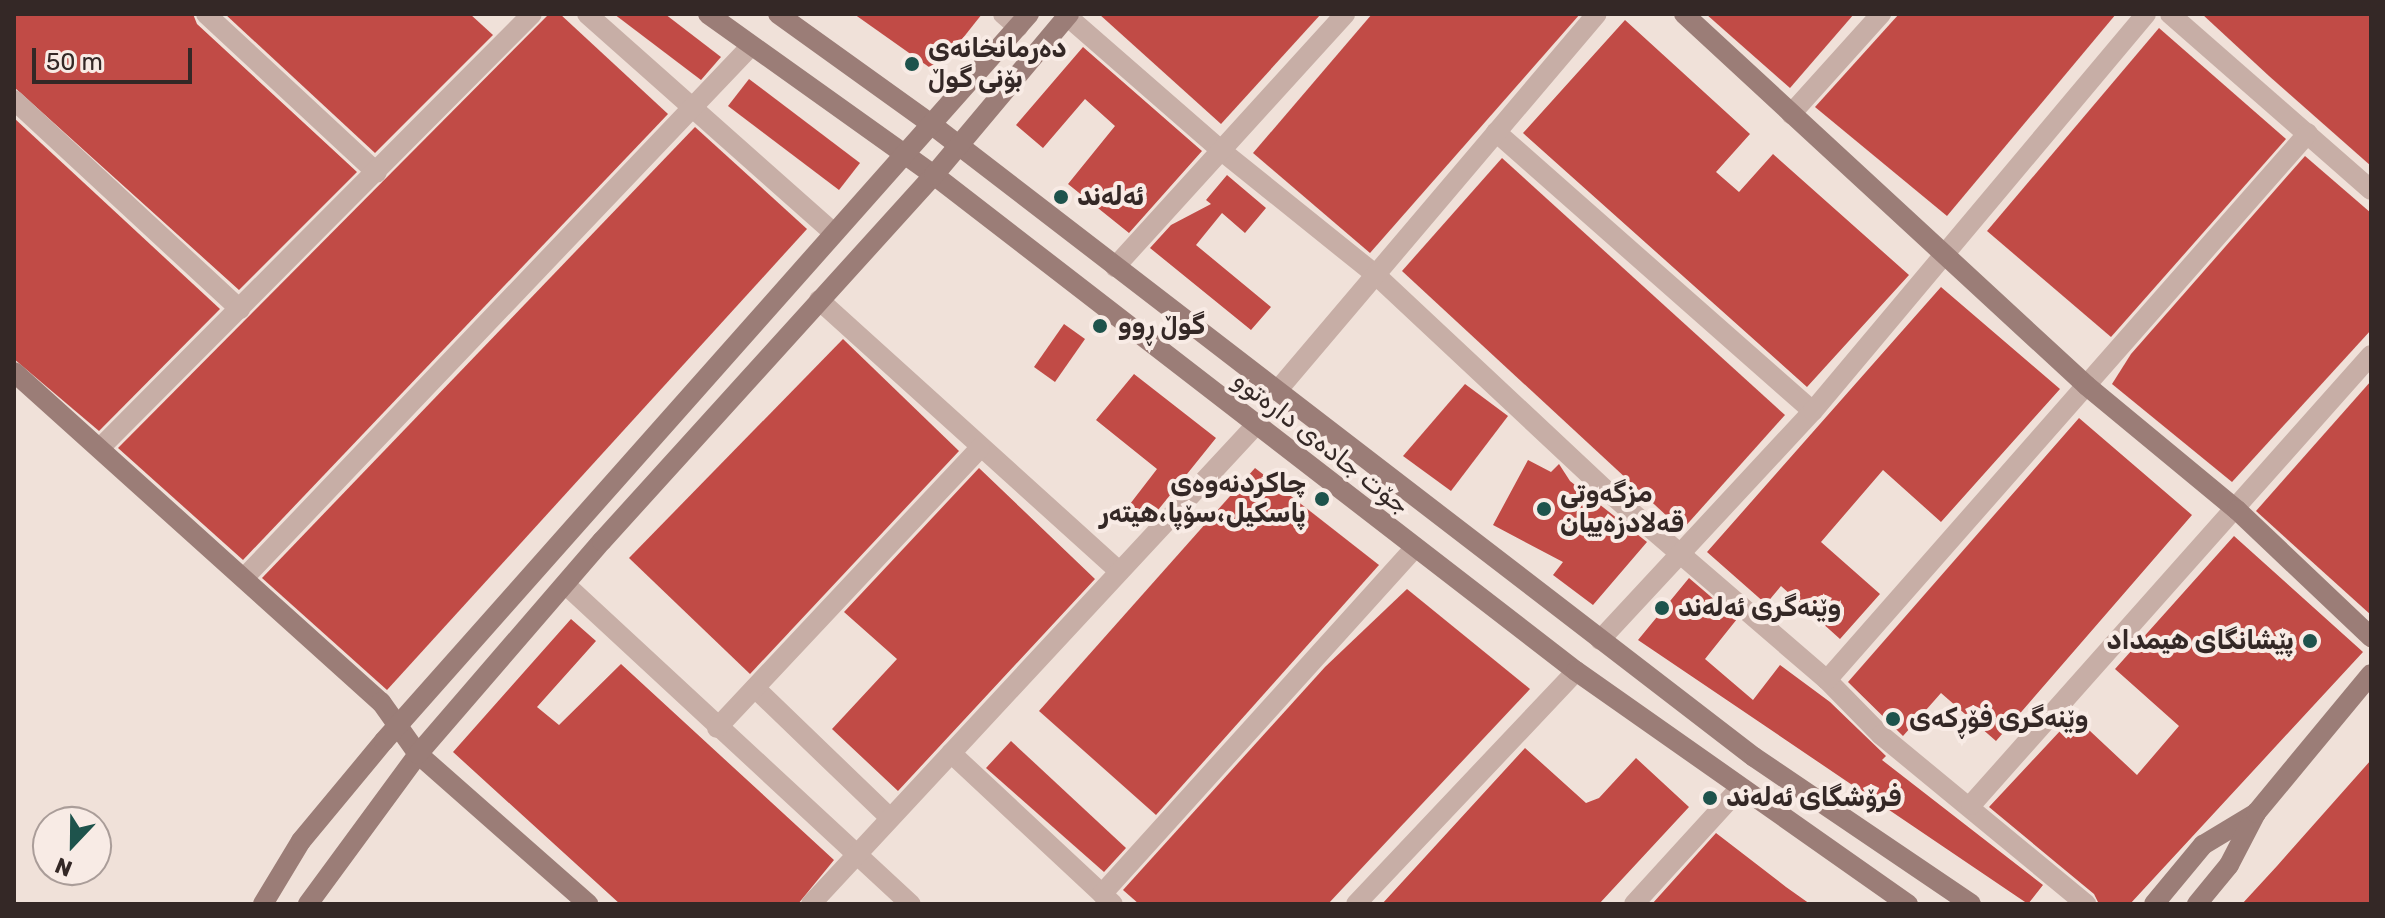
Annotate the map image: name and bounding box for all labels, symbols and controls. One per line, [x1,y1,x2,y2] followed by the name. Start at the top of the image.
[36,32,196,82] scale bar
[928,33,1067,94] place label: دەرمانخانەی بۆنی گوڵ
[46,48,103,76] text: 50 m
[903,55,921,73] marker: دەرمانخانەی بۆنی گوڵ
[1077,181,1144,213] place label: ئەلەند
[1052,188,1070,206] marker: ئەلەند
[1118,310,1205,342] place label: گوڵ ڕوو
[1089,315,1111,337] marker: گوڵ ڕوو
[1227,364,1415,522] street label: جۆت جادەی دارەتوو
[1099,468,1306,530] place label: چاکردنەوەی پاسکیل،سۆپا،هیتەر
[1560,478,1684,540] place label: مزگەوتی قەلادزەییان
[1313,490,1331,508] marker: چاکردنەوەی پاسکیل،سۆپا،هیتەر
[1535,500,1553,518] marker: مزگەوتی قەلادزەییان
[1678,592,1841,624] place label: وێنەگری ئەلەند
[1653,599,1671,617] marker: وێنەگری ئەلەند
[2106,625,2294,657] place label: پێشانگای هیمداد
[2301,632,2319,650] marker: پێشانگای هیمداد
[1909,703,2088,735] place label: وێنەگری فۆڕکەی
[1884,710,1902,728] marker: وێنەگری فۆڕکەی
[1726,782,1902,814] place label: فرۆشگای ئەلەند
[1701,789,1719,807] marker: فرۆشگای ئەلەند
[32,806,112,886] north arrow
[51,851,76,882] text: N

